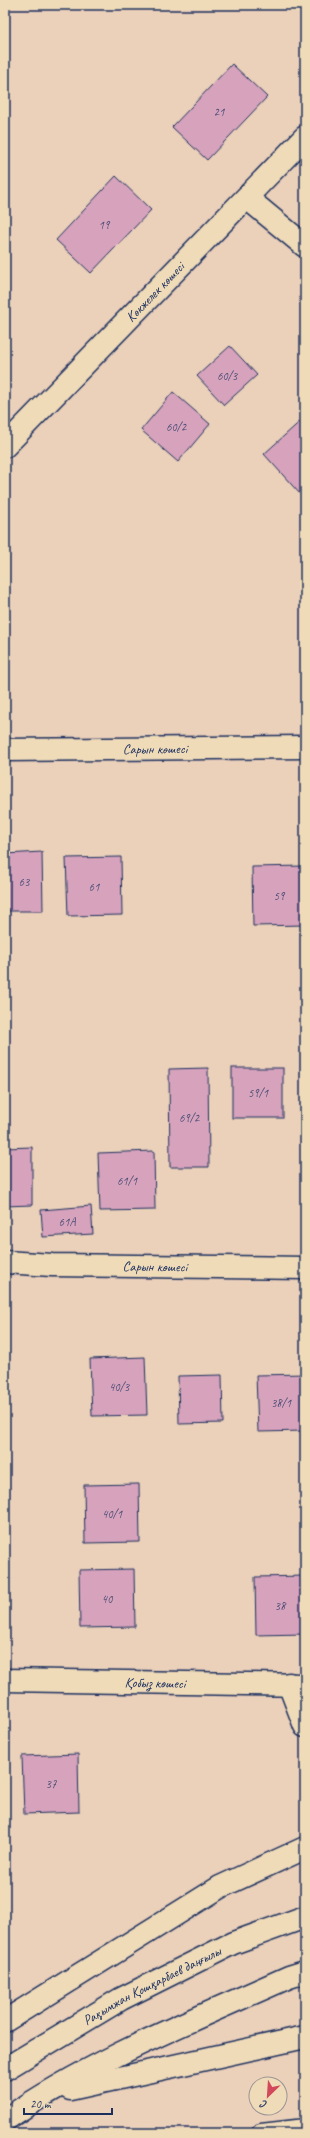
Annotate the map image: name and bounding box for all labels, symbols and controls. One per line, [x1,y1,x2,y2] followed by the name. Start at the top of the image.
[214,104,225,120] house number: 21
[99,217,111,233] house number: 19
[122,257,190,326] street label: Көкжелек көшесі
[217,368,239,384] house number: 60/3
[166,419,188,435] house number: 60/2
[123,740,190,758] street label: Сарын көшесі
[19,874,31,890] house number: 63
[89,879,100,895] house number: 61
[274,888,286,904] house number: 59
[248,1085,269,1101] house number: 59/1
[179,1110,201,1126] house number: 69/2
[117,1173,138,1189] house number: 61/1
[59,1214,76,1230] house number: 61А
[122,1258,190,1276] street label: Сарын көшесі
[109,1379,131,1395] house number: 40/3
[271,1395,292,1411] house number: 38/1
[102,1506,123,1522] house number: 40/1
[102,1591,114,1607] house number: 40
[275,1598,287,1614] house number: 38
[124,1674,188,1692] street label: Қобыз көшесі
[46,1776,57,1792] house number: 37
[80,1942,225,2029] street label: Рақымжан Қошқарбаев даңғылы
[248,2076,288,2116] north arrow
[24,2090,112,2116] scale bar
[30,2096,52,2112] text: 20 m
[257,2097,269,2113] text: С

